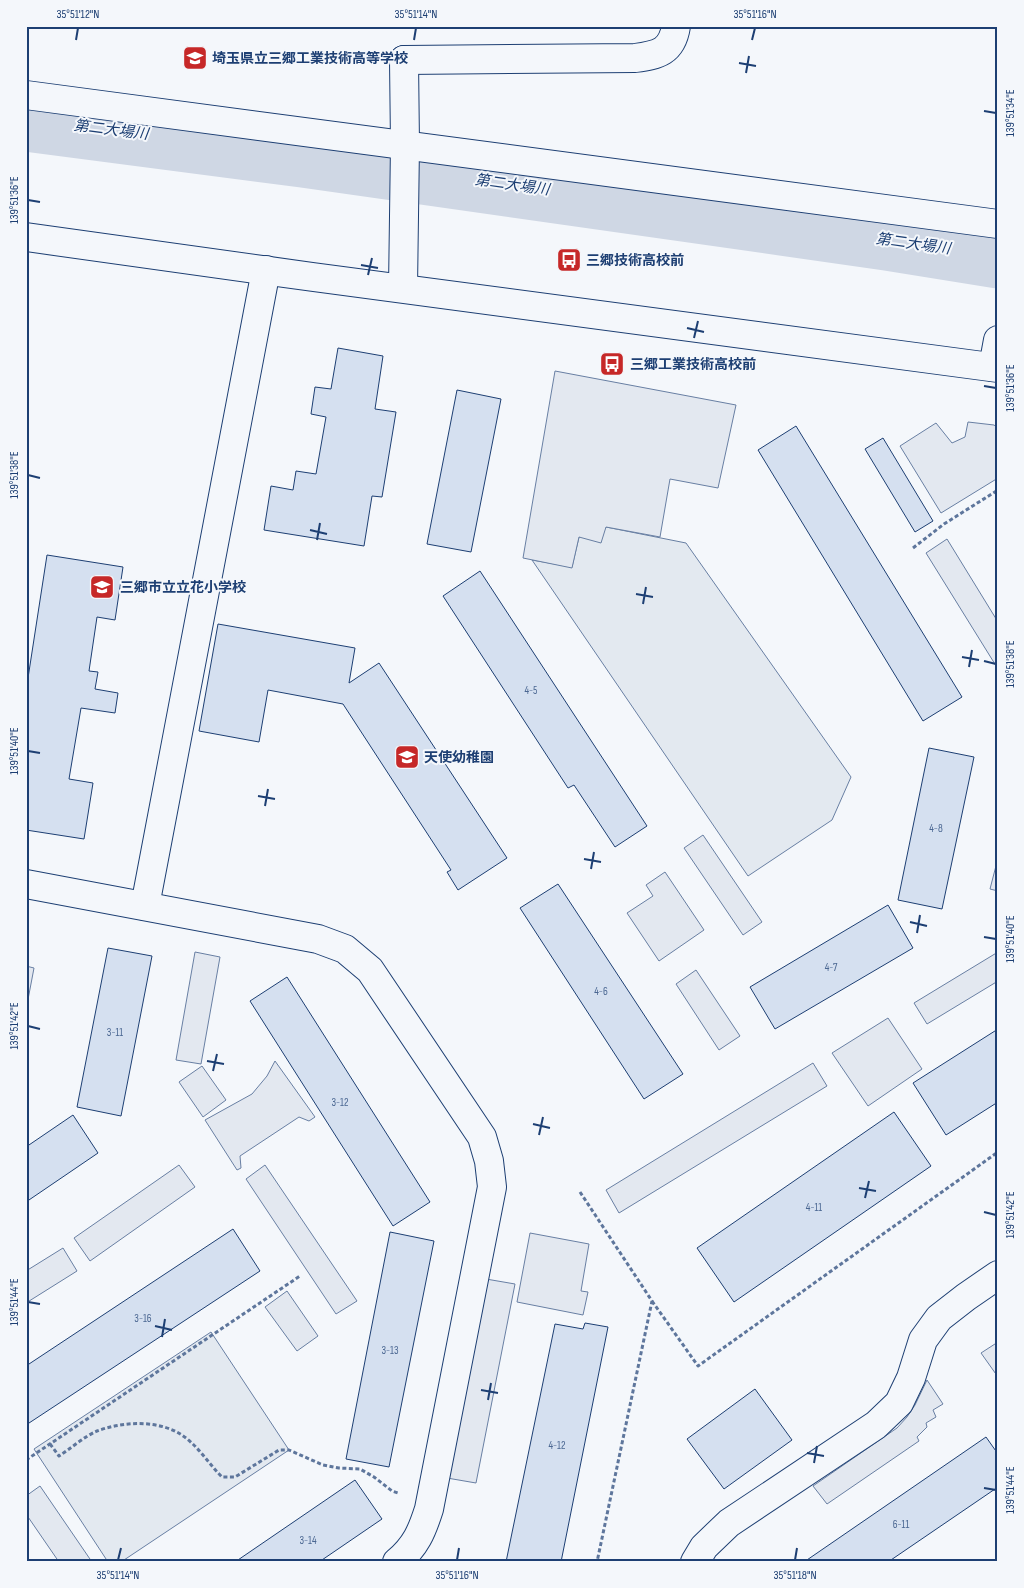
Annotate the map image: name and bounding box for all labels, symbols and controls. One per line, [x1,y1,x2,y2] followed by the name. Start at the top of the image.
[57,7,99,22] text: 35°51'12"N
[395,7,437,22] text: 35°51'14"N
[733,7,777,22] text: 35°51'16"N
[182,45,208,71] school or university icon: 埼玉県立三郷工業技術高等学校
[212,50,408,67] place label: 埼玉県立三郷工業技術高等学校
[1003,89,1018,137] text: 139°51'34"E
[73,116,151,144] water label: 第二大場川
[474,170,552,200] water label: 第二大場川
[7,176,22,224] text: 139°51'36"E
[875,229,953,259] water label: 第二大場川
[556,247,582,273] bus stop icon: 三郷技術高校前
[586,252,684,269] place label: 三郷技術高校前
[599,351,625,377] bus stop icon: 三郷工業技術高校前
[630,356,756,373] place label: 三郷工業技術高校前
[1003,364,1018,412] text: 139°51'36"E
[7,451,22,499] text: 139°51'38"E
[89,574,115,600] school or university icon: 三郷市立立花小学校
[120,579,246,596] place label: 三郷市立立花小学校
[1003,640,1018,688] text: 139°51'38"E
[524,684,538,697] house number: 4-5
[7,727,22,775] text: 139°51'40"E
[394,744,420,770] school or university icon: 天使幼稚園
[424,749,494,766] place label: 天使幼稚園
[929,822,943,835] house number: 4-8
[1003,915,1018,963] text: 139°51'40"E
[825,961,838,974] house number: 4-7
[594,985,608,998] house number: 4-6
[7,1002,22,1050] text: 139°51'42"E
[107,1026,123,1039] house number: 3-11
[331,1096,349,1109] house number: 3-12
[1003,1191,1018,1239] text: 139°51'42"E
[806,1201,822,1214] house number: 4-11
[7,1278,22,1326] text: 139°51'44"E
[134,1312,152,1325] house number: 3-16
[381,1344,399,1357] house number: 3-13
[548,1439,566,1452] house number: 4-12
[1003,1466,1018,1514] text: 139°51'44"E
[893,1518,909,1531] house number: 6-11
[299,1534,317,1547] house number: 3-14
[97,1568,139,1583] text: 35°51'14"N
[435,1568,479,1583] text: 35°51'16"N
[773,1568,817,1583] text: 35°51'18"N

